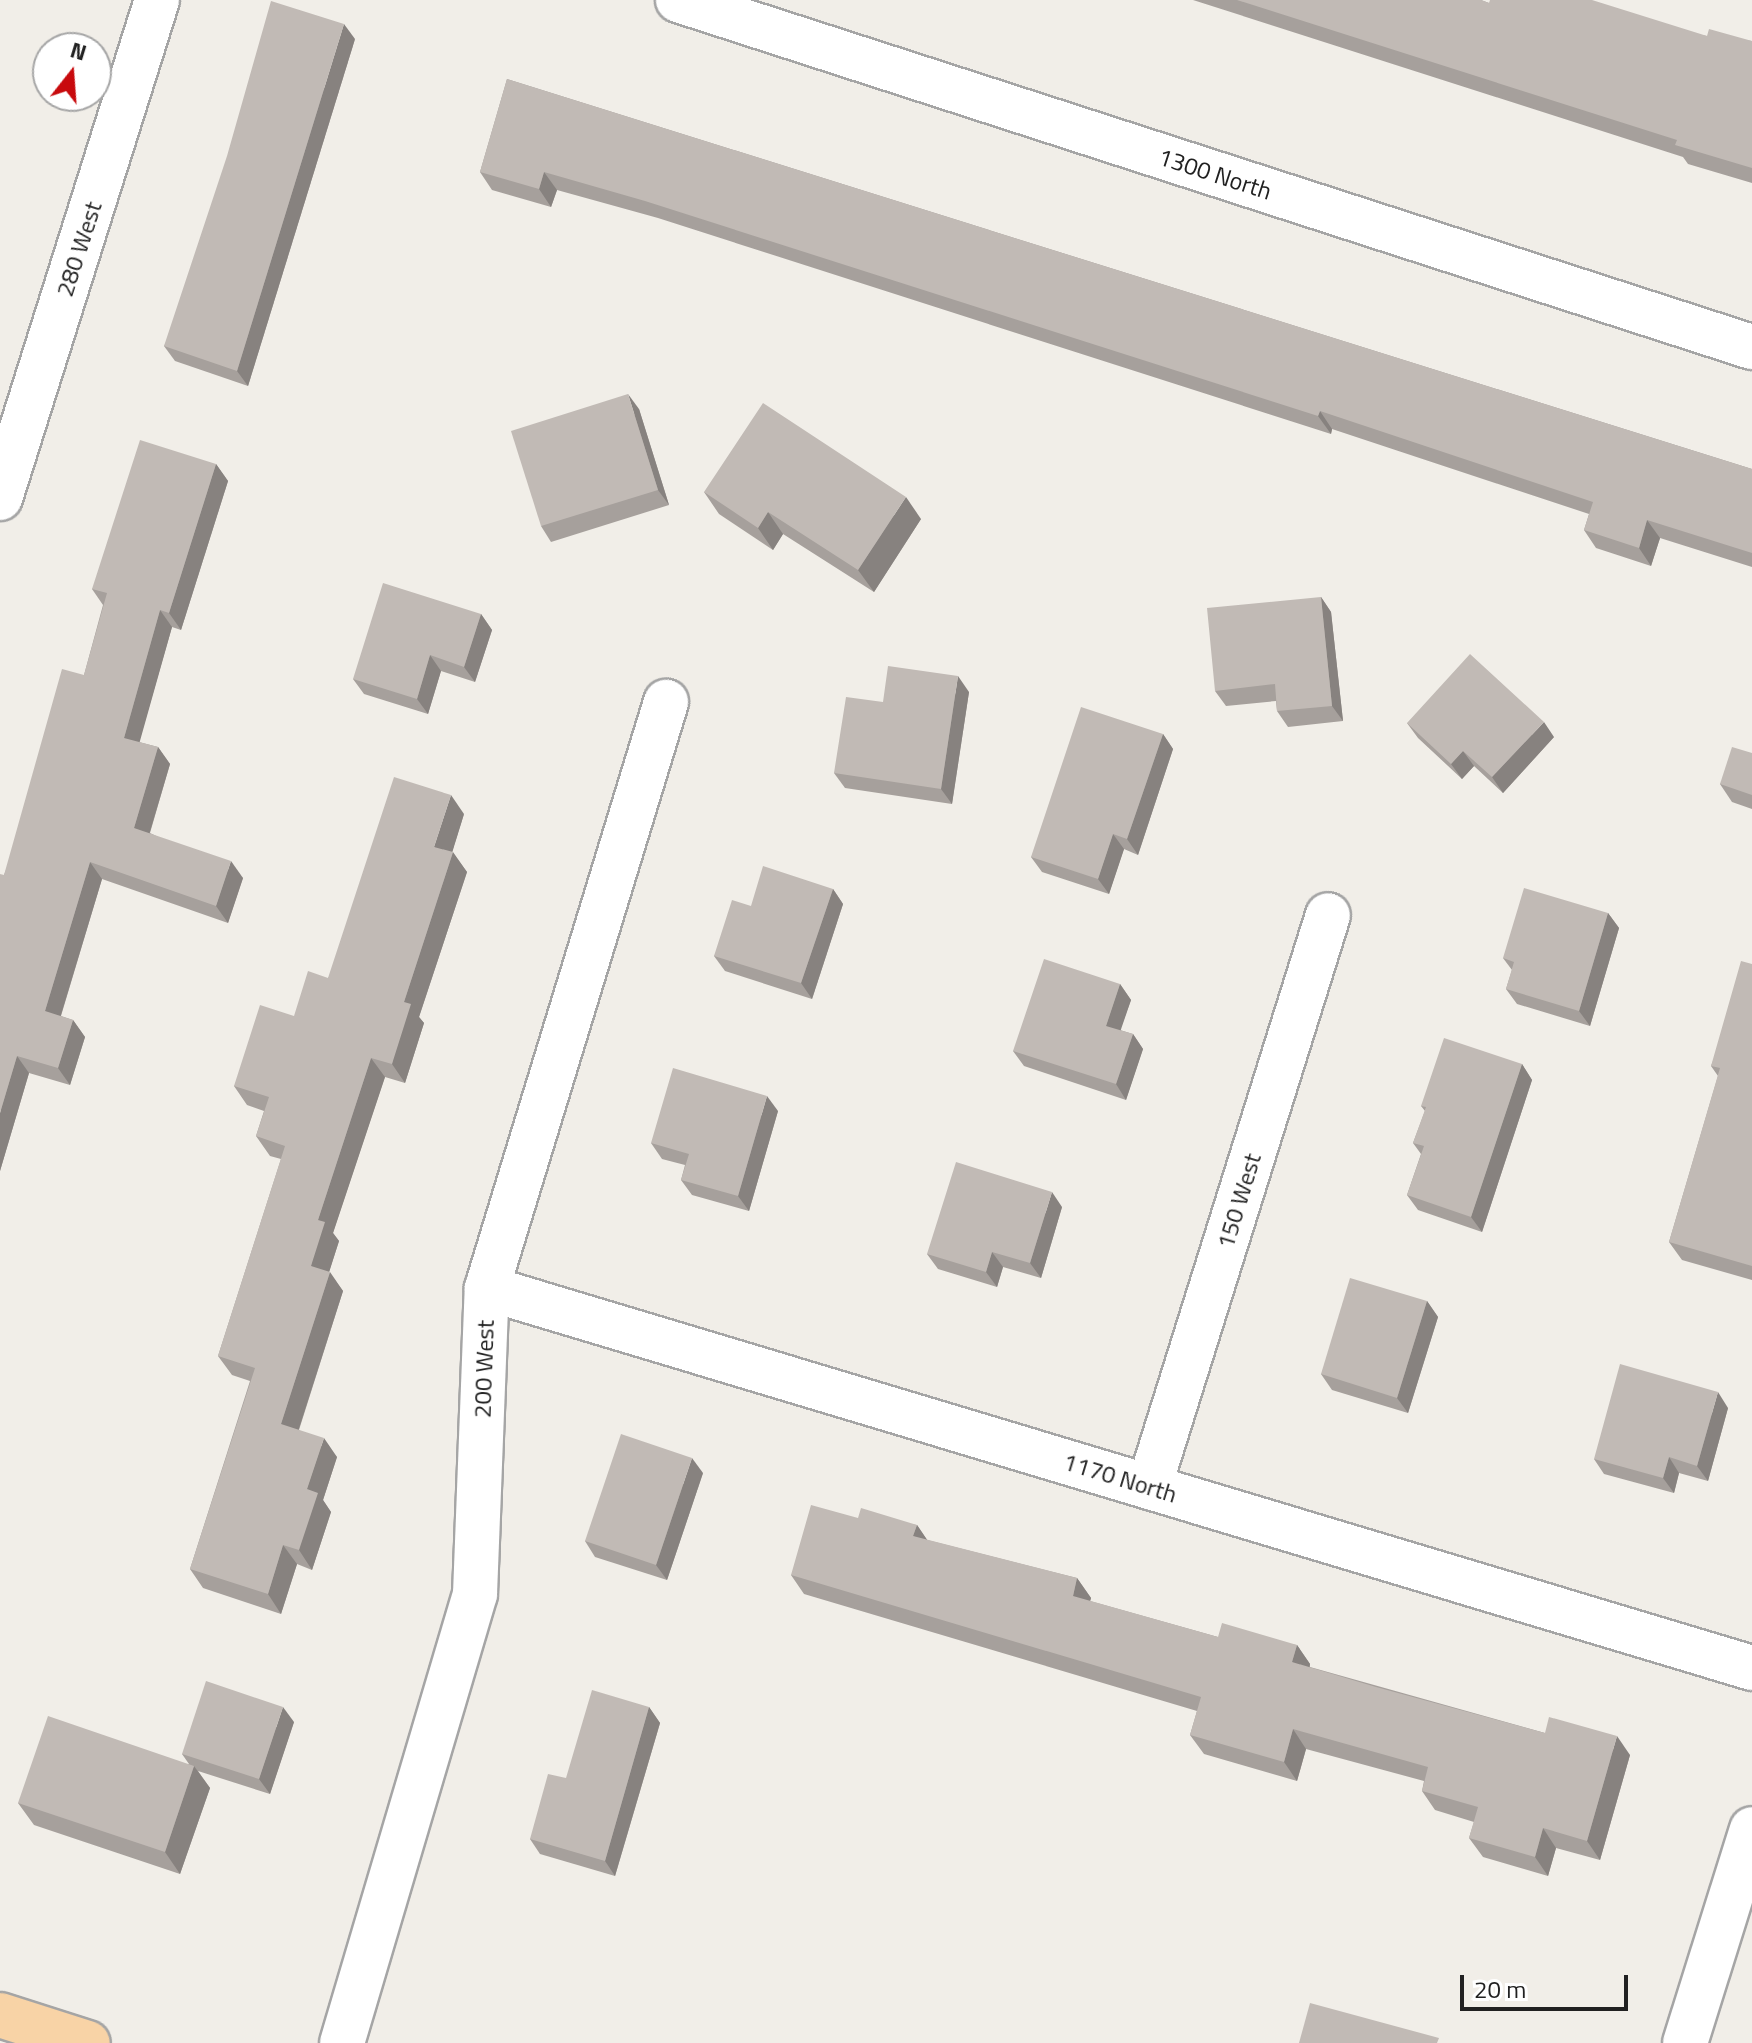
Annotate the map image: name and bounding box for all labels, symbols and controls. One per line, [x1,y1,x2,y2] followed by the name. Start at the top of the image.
[32,32,112,112] north arrow
[66,32,91,69] text: N
[1155,142,1275,206] street label: 1300 North
[50,198,108,300] street label: 280 West
[1211,1150,1267,1252] street label: 150 West
[468,1319,500,1419] street label: 200 West
[1060,1447,1180,1509] street label: 1170 North
[1464,1959,1632,2009] scale bar
[1474,1971,1526,2007] text: 20 m

